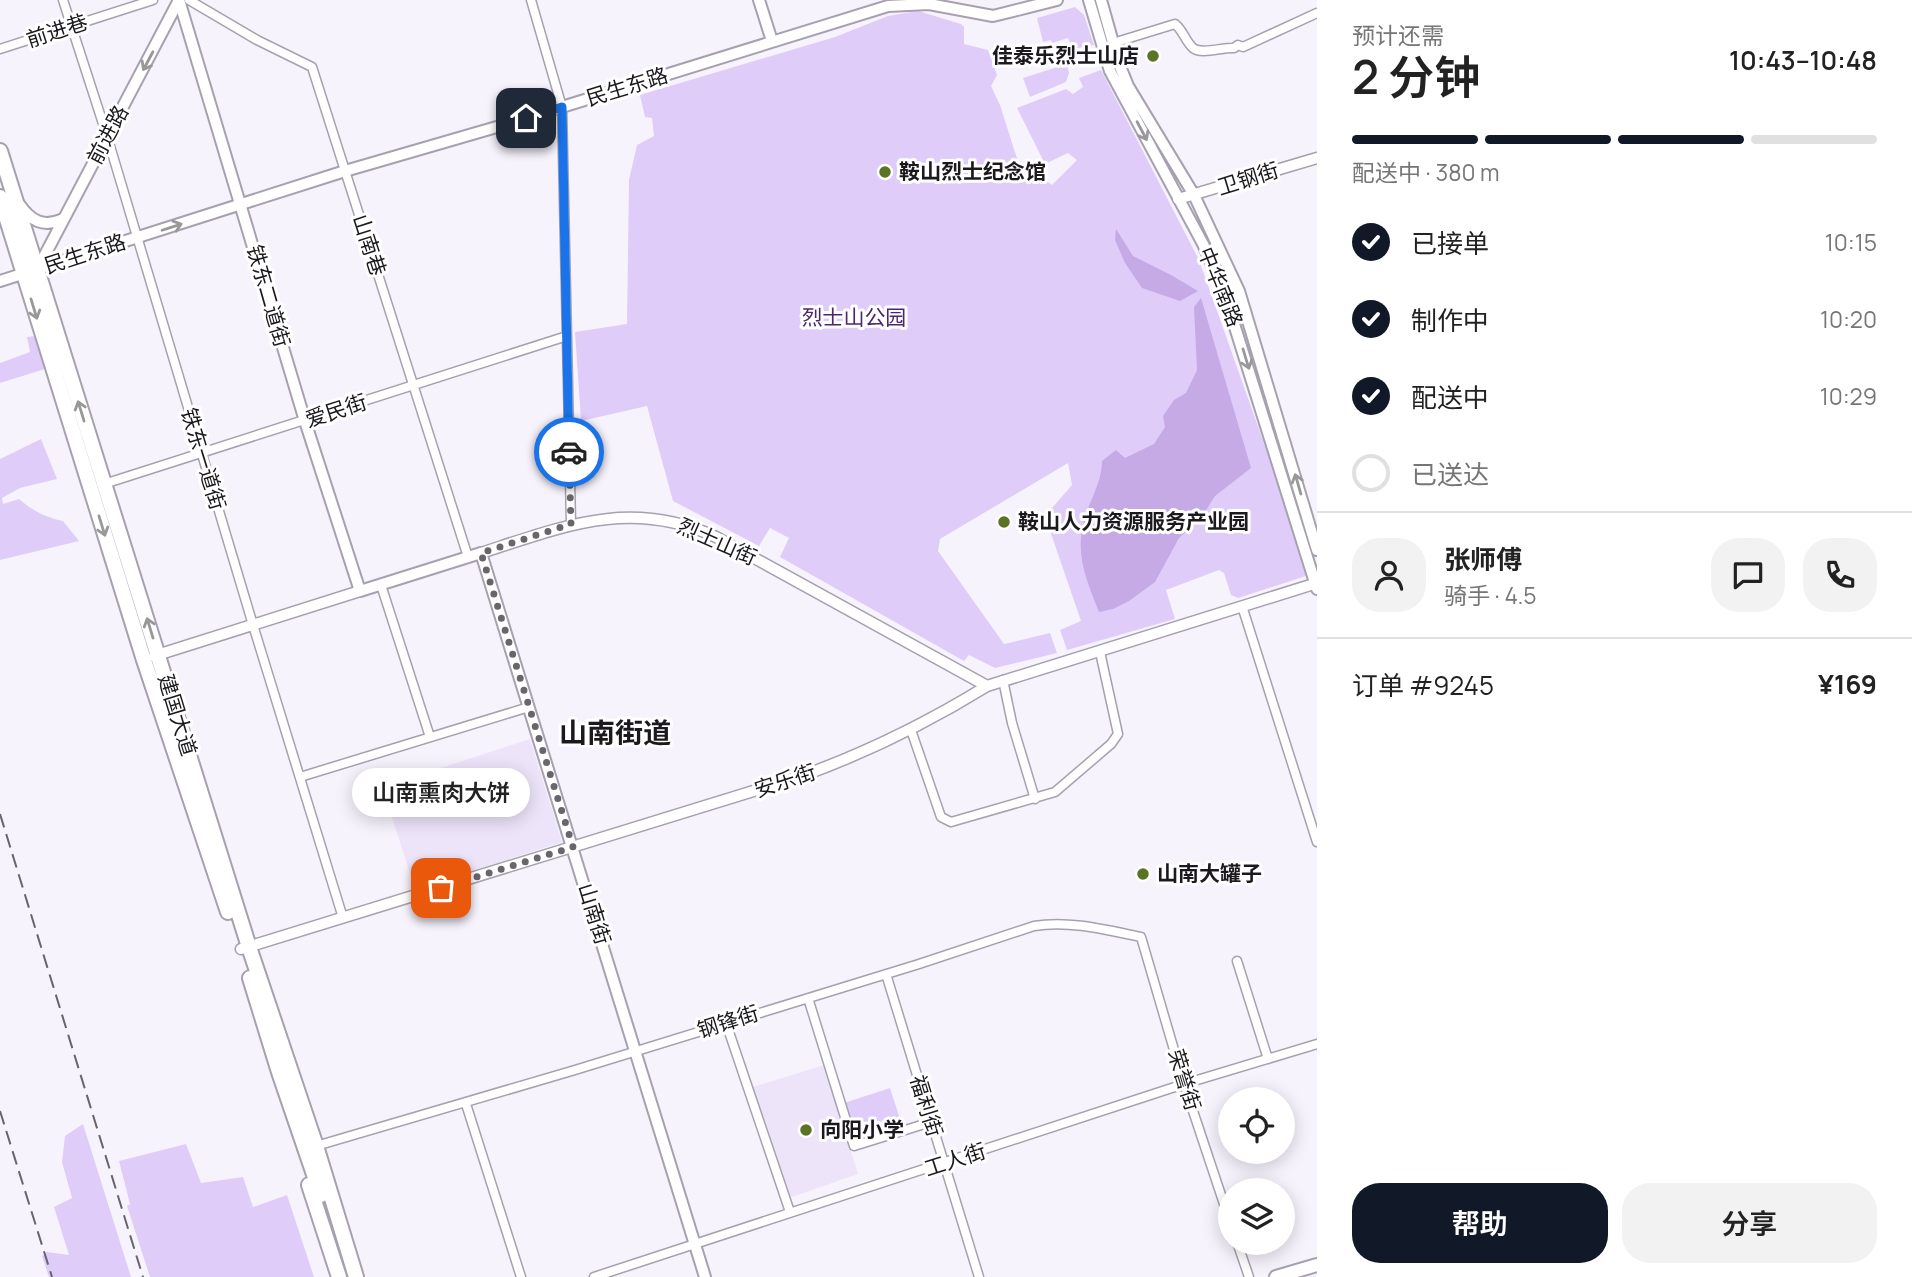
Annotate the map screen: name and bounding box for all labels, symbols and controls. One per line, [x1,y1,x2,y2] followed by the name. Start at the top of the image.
[22,7,91,53] street label: 前进巷
[1352,19,1444,51] text: 预计还需
[992,41,1139,69] place label: 佳泰乐烈士山店
[1729,42,1877,78] text: 10:43–10:48
[1352,45,1480,108] text: 2 分钟
[1145,48,1161,64] marker: 佳泰乐烈士山店
[141,50,155,70] one-way arrow
[582,60,671,112] street label: 民生东路
[496,88,556,148] pin
[507,99,545,137] icon: home
[80,100,134,169] street label: 前进路
[1135,120,1149,141] one-way arrow
[1213,155,1282,201] street label: 卫钢街
[1352,156,1500,188] text: 配送中 · 380 m
[899,157,1046,185] place label: 鞍山烈士纪念馆
[877,164,893,180] marker: 鞍山烈士纪念馆
[347,210,393,279] street label: 山南巷
[161,219,183,232] one-way arrow
[1352,223,1390,261] icon: check
[1411,225,1489,261] text: 已接单
[1825,226,1877,258] text: 10:15
[40,227,129,279] street label: 民生东路
[241,241,297,350] street label: 铁东二道街
[1192,242,1250,331] street label: 中华南路
[29,297,42,319] one-way arrow
[1352,300,1390,338] icon: check
[1411,302,1489,338] text: 制作中
[802,303,907,331] park label: 烈士山公园
[1820,303,1877,335] text: 10:20
[1241,348,1254,370] one-way arrow
[1352,377,1390,415] icon: check
[1411,379,1489,415] text: 配送中
[1820,380,1877,412] text: 10:29
[301,387,370,433] street label: 爱民街
[74,401,87,423] one-way arrow
[175,404,233,513] street label: 铁东一道街
[534,417,604,487] courier
[550,433,588,471] icon: car
[1411,456,1489,492] text: 已送达
[1291,473,1304,496] one-way arrow
[1018,507,1249,535] place label: 鞍山人力资源服务产业园
[673,511,761,571] street label: 烈士山街
[996,514,1012,530] marker: 鞍山人力资源服务产业园
[96,515,109,537] one-way arrow
[1352,538,1426,612] button: person
[1711,538,1785,612] button: chat
[1803,538,1877,612] button: phone
[1444,541,1522,577] text: 张师傅
[1444,579,1537,611] text: 骑手 · 4.5
[142,618,155,640] one-way arrow
[1818,666,1877,702] text: ¥169
[1352,667,1494,703] text: 订单 #9245
[152,670,204,759] street label: 建国大道
[559,713,671,751] district label: 山南街道
[750,757,819,803] street label: 安乐街
[352,769,530,818] callout: 山南熏肉大饼
[372,776,510,808] text: 山南熏肉大饼
[411,858,471,918] pin
[1157,859,1262,887] place label: 山南大罐子
[1135,866,1151,882] marker: 山南大罐子
[422,869,460,907] icon: bag
[572,879,618,948] street label: 山南街
[693,998,762,1044] street label: 钢锋街
[1162,1045,1208,1114] street label: 荣誉街
[904,1071,950,1140] street label: 福利街
[1218,1087,1295,1255] map controls
[1218,1087,1295,1164] button: locate
[820,1115,904,1143] place label: 向阳小学
[798,1122,814,1138] marker: 向阳小学
[920,1136,989,1182] street label: 工人街
[1218,1178,1295,1255] button: layers
[1352,1183,1608,1263] button: 帮助
[1622,1183,1877,1263] button: 分享

